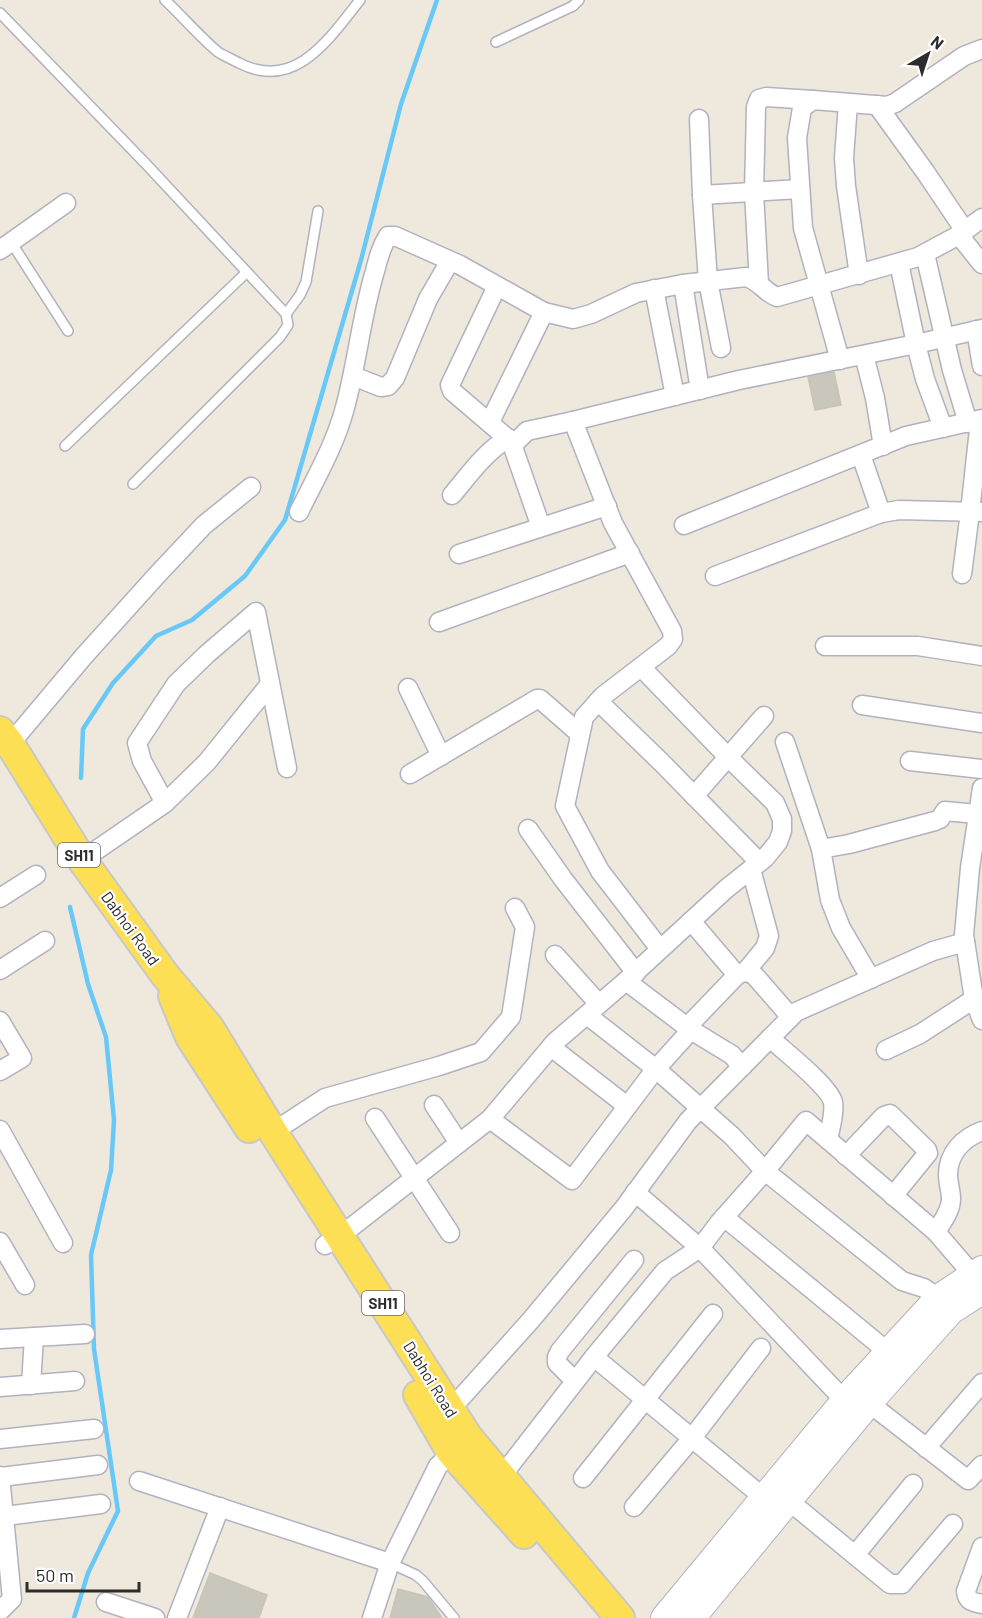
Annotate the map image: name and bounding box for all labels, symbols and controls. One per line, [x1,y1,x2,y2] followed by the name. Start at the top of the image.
[898,24,958,84] north arrow
[928,31,948,53] text: N
[58,843,100,867] road number: SH11
[98,887,164,969] street label: Dabhoi Road
[362,1291,404,1315] road number: SH11
[400,1337,462,1421] street label: Dabhoi Road
[27,1555,140,1593] scale bar
[36,1564,74,1586] text: 50 m

